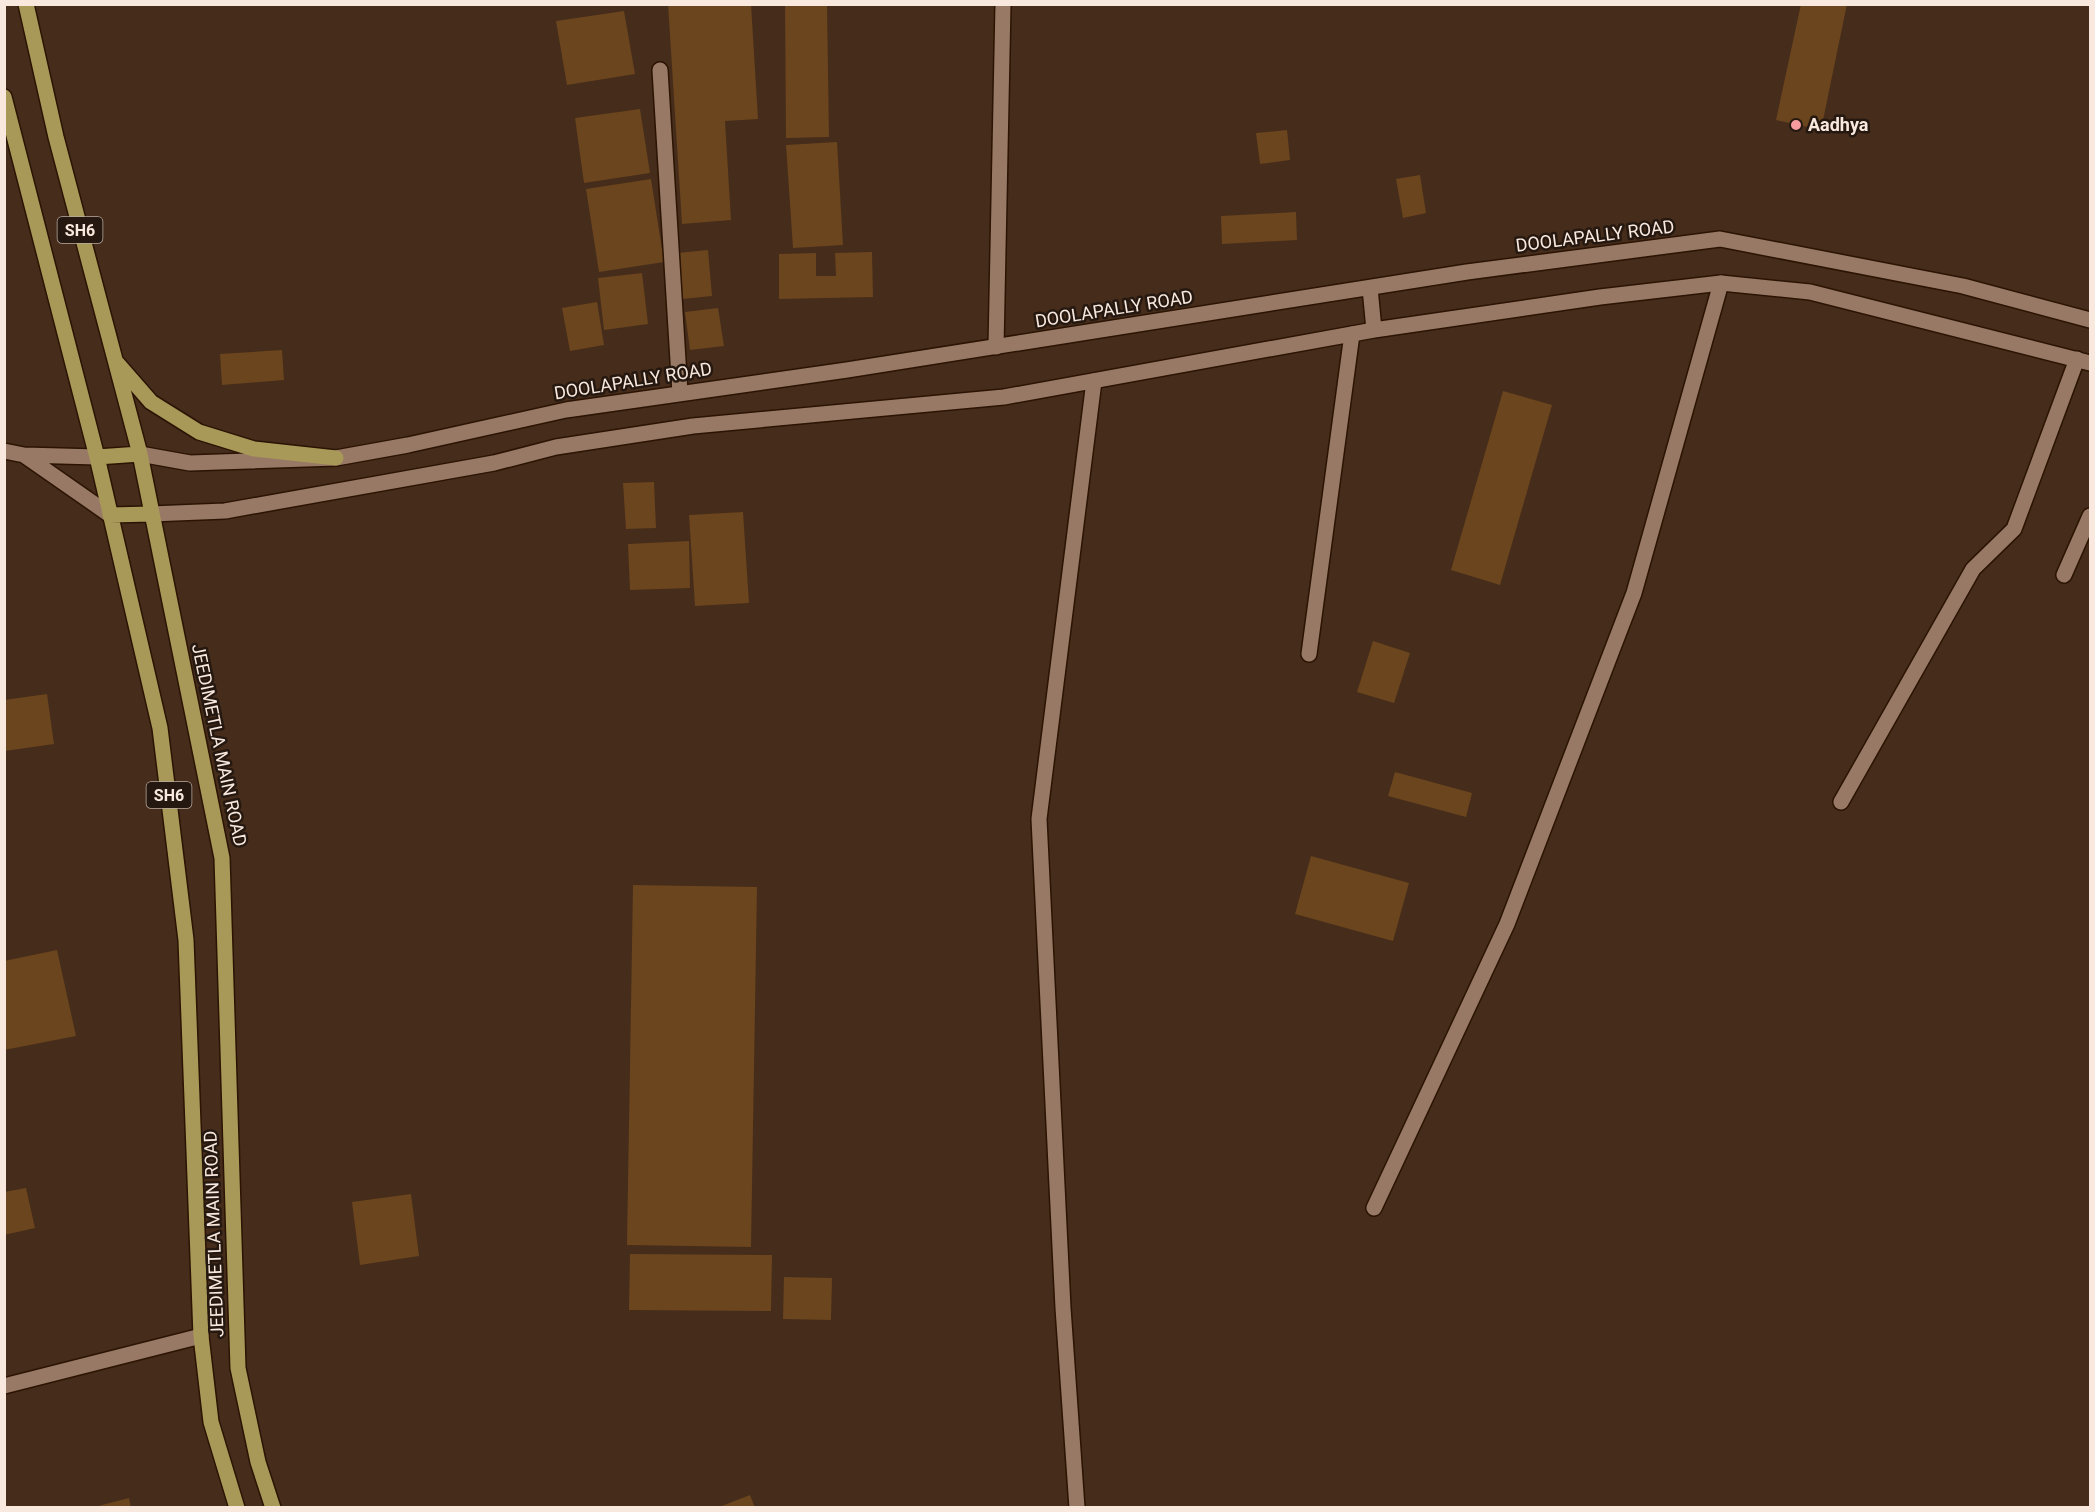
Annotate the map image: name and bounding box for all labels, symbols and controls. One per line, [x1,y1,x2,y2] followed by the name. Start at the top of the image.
[1808,114,1869,135] place label: Aadhya
[1789,118,1803,132] marker: Aadhya
[1515,215,1675,256] street label: DOOLAPALLY ROAD
[58,217,103,243] road number: SH6
[1034,286,1194,331] street label: DOOLAPALLY ROAD
[553,358,713,403] street label: DOOLAPALLY ROAD
[188,642,251,848] street label: JEEDIMETLA MAIN ROAD
[146,782,192,808] road number: SH6
[199,1130,228,1338] street label: JEEDIMETLA MAIN ROAD

